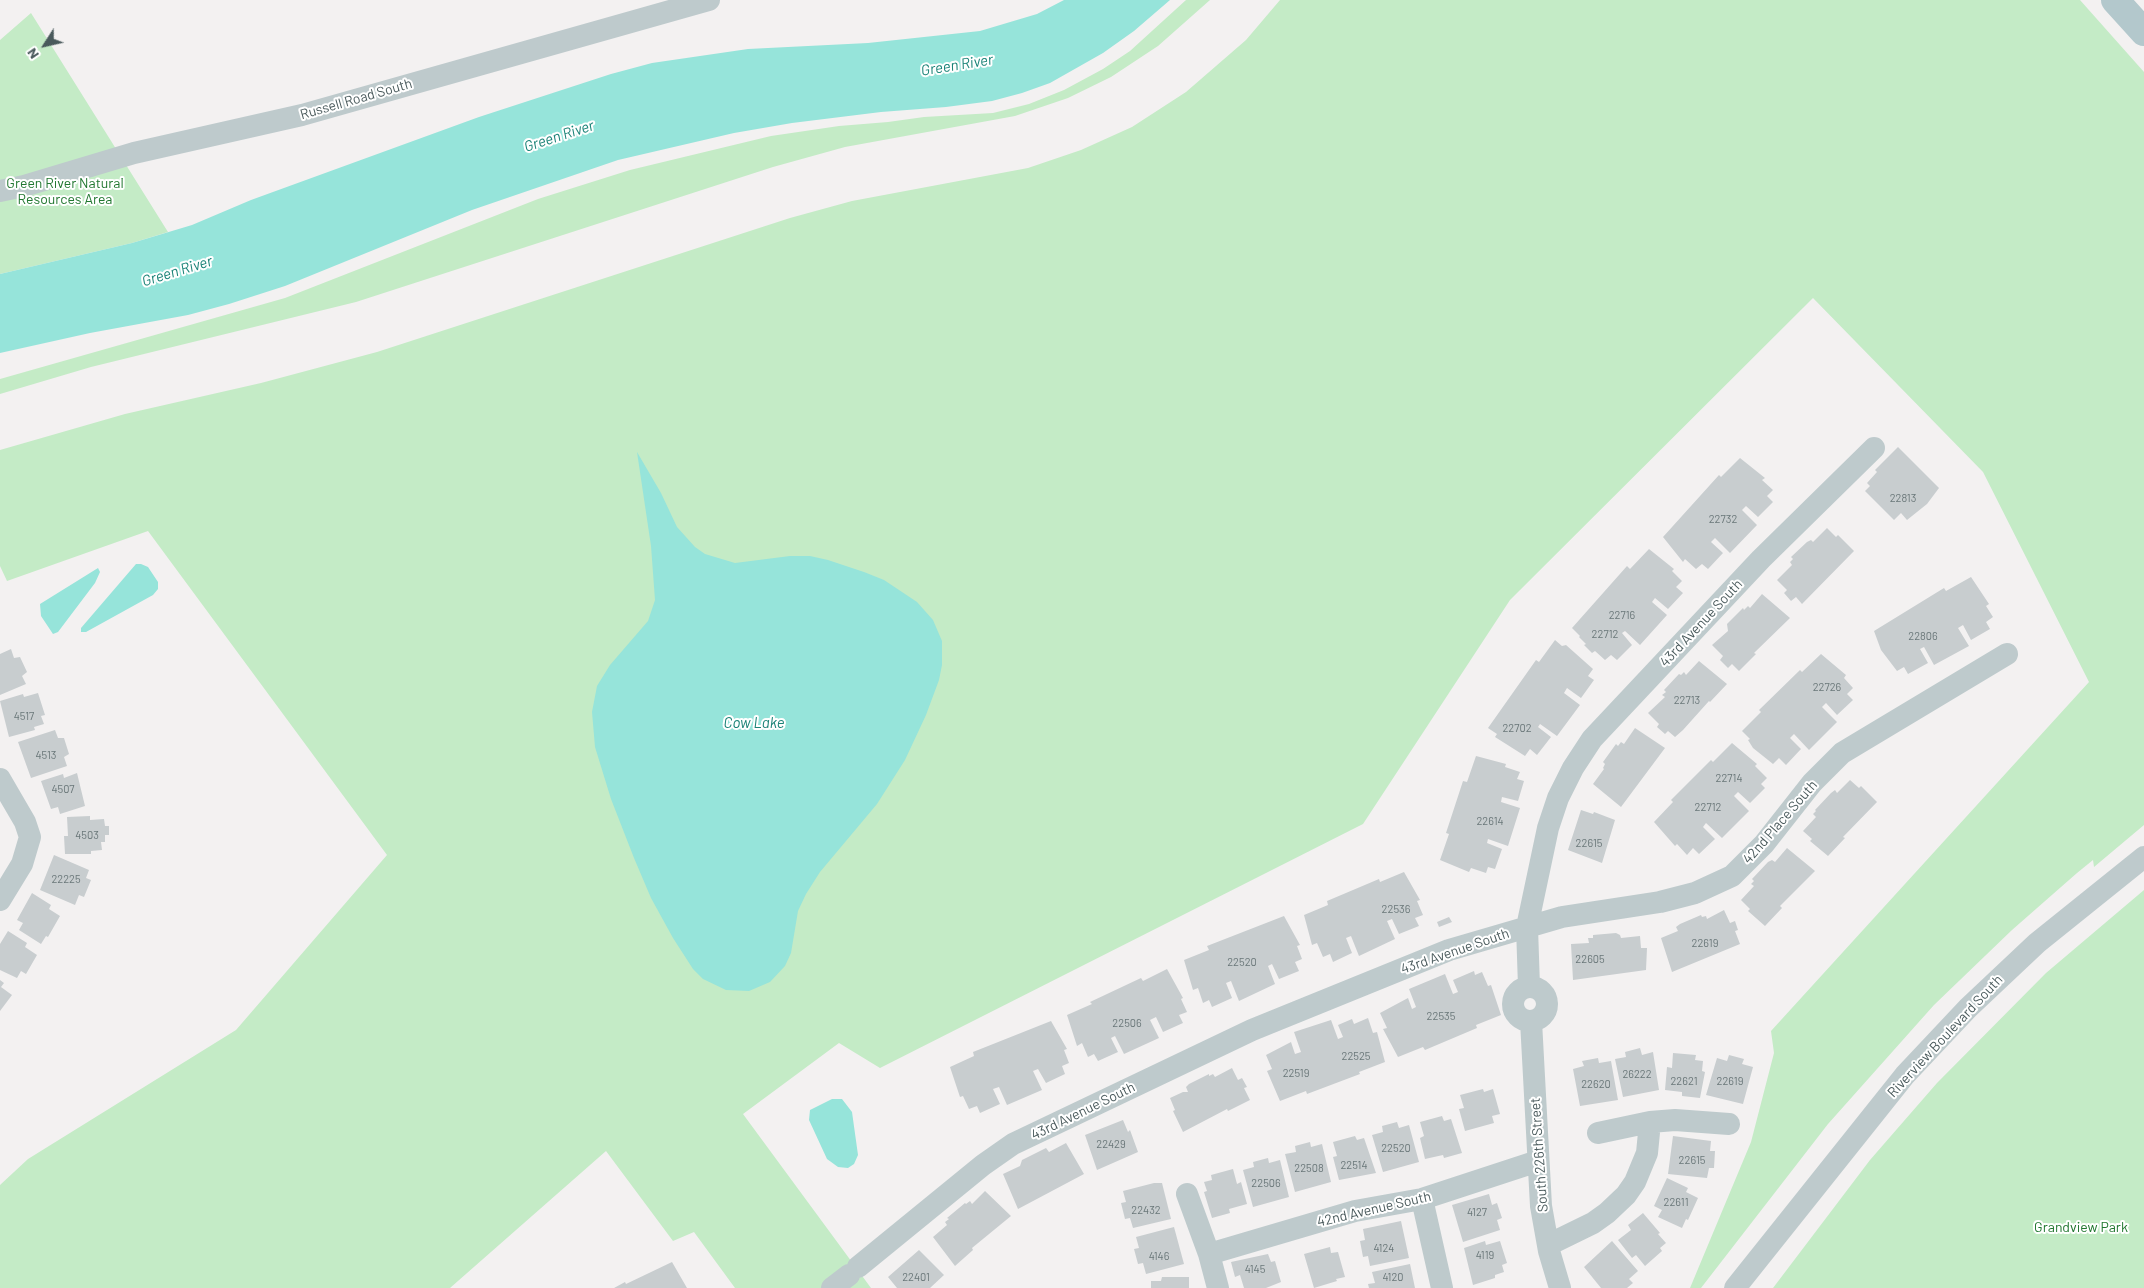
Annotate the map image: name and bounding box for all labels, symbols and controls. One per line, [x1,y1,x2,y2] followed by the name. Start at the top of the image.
[20,20,70,70] north arrow
[23,45,42,63] text: N
[920,50,994,80] water label: Green River
[298,75,414,123] street label: Russell Road South
[522,116,596,156] water label: Green River
[6,175,124,208] park label: Green River Natural Resources Area
[140,252,214,290] water label: Green River
[1890,491,1916,505] house number: 22813
[1709,512,1737,526] house number: 22732
[1656,576,1746,670] street label: 43rd Avenue South
[1609,608,1635,622] house number: 22716
[1592,627,1618,641] house number: 22712
[1908,629,1938,643] house number: 22806
[1813,680,1841,694] house number: 22726
[1674,693,1700,707] house number: 22713
[14,709,34,723] house number: 4517
[724,714,784,732] water label: Cow Lake
[1502,721,1532,735] house number: 22702
[36,748,56,762] house number: 4513
[1716,771,1742,785] house number: 22714
[1739,777,1821,867] street label: 42nd Place South
[51,782,75,796] house number: 4507
[1695,800,1721,814] house number: 22712
[1476,814,1504,828] house number: 22614
[75,828,99,842] house number: 4503
[1576,836,1602,850] house number: 22615
[51,872,81,886] house number: 22225
[1382,902,1410,916] house number: 22536
[1399,925,1511,977] street label: 43rd Avenue South
[1692,936,1718,950] house number: 22619
[1575,952,1605,966] house number: 22605
[1227,955,1257,969] house number: 22520
[1884,971,2006,1101] street label: Riverview Boulevard South
[1427,1009,1455,1023] house number: 22535
[1112,1016,1142,1030] house number: 22506
[1342,1049,1370,1063] house number: 22525
[1283,1066,1309,1080] house number: 22519
[1622,1067,1652,1081] house number: 26222
[1670,1074,1698,1088] house number: 22621
[1717,1074,1743,1088] house number: 22619
[1581,1077,1611,1091] house number: 22620
[1028,1079,1138,1143] street label: 43rd Avenue South
[1527,1097,1551,1213] street label: South 226th Street
[1096,1137,1126,1151] house number: 22429
[1381,1141,1411,1155] house number: 22520
[1679,1153,1705,1167] house number: 22615
[1340,1158,1368,1172] house number: 22514
[1294,1161,1324,1175] house number: 22508
[1251,1176,1281,1190] house number: 22506
[1315,1188,1433,1230] street label: 42nd Avenue South
[1664,1195,1688,1209] house number: 22611
[1131,1203,1161,1217] house number: 22432
[1467,1205,1487,1219] house number: 4127
[2034,1219,2128,1235] park label: Grandview Park
[1374,1241,1394,1255] house number: 4124
[1476,1248,1494,1262] house number: 4119
[1149,1249,1169,1263] house number: 4146
[1245,1262,1265,1276] house number: 4145
[902,1270,930,1284] house number: 22401
[1382,1270,1404,1284] house number: 4120

